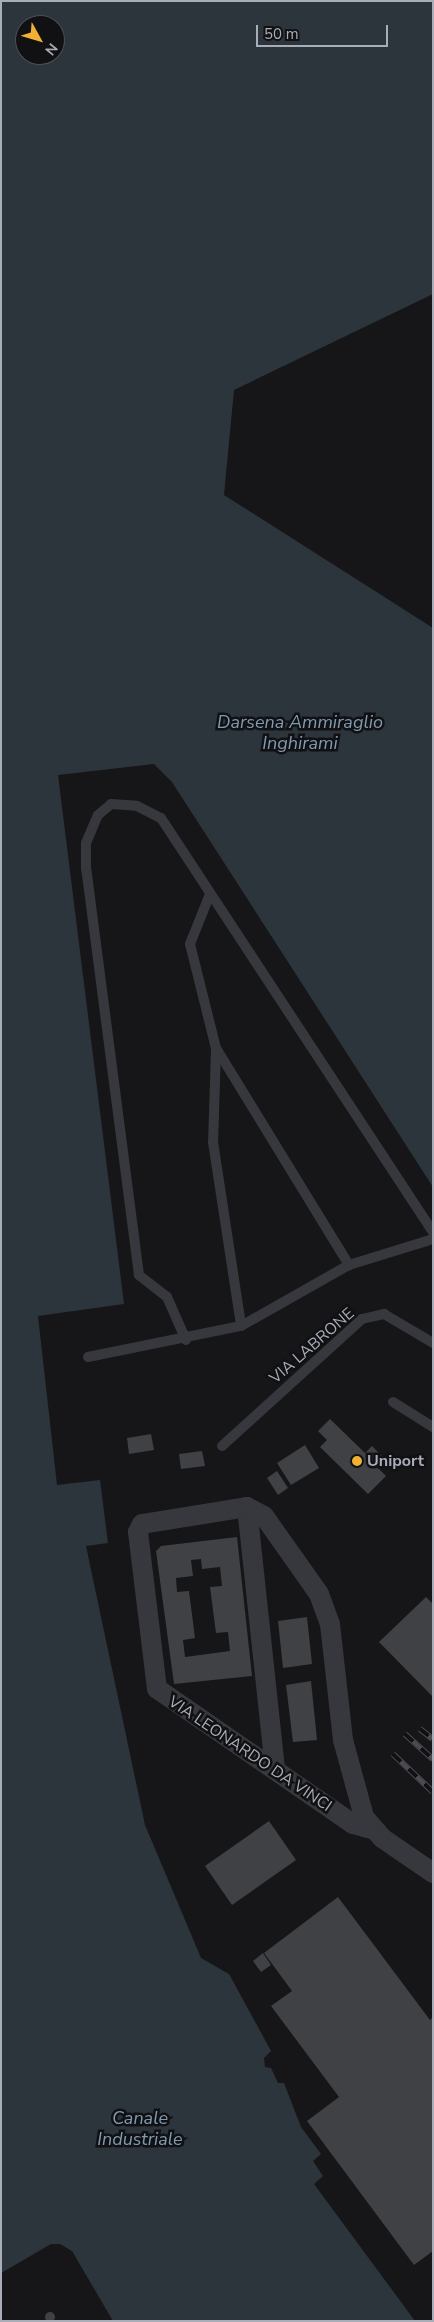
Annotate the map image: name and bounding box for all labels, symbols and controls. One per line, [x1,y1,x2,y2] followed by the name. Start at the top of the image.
[15,15,65,65] north arrow
[259,15,392,47] scale bar
[264,24,299,44] text: 50 m
[41,39,62,59] text: N
[217,712,383,754] water label: Darsena Ammiraglio Inghirami
[266,1304,358,1388] street label: VIA LABRONE
[367,1451,424,1471] place label: Uniport
[351,1455,363,1467] marker: Uniport
[165,1692,335,1816] street label: VIA LEONARDO DA VINCI
[97,2108,183,2150] water label: Canale Industriale

